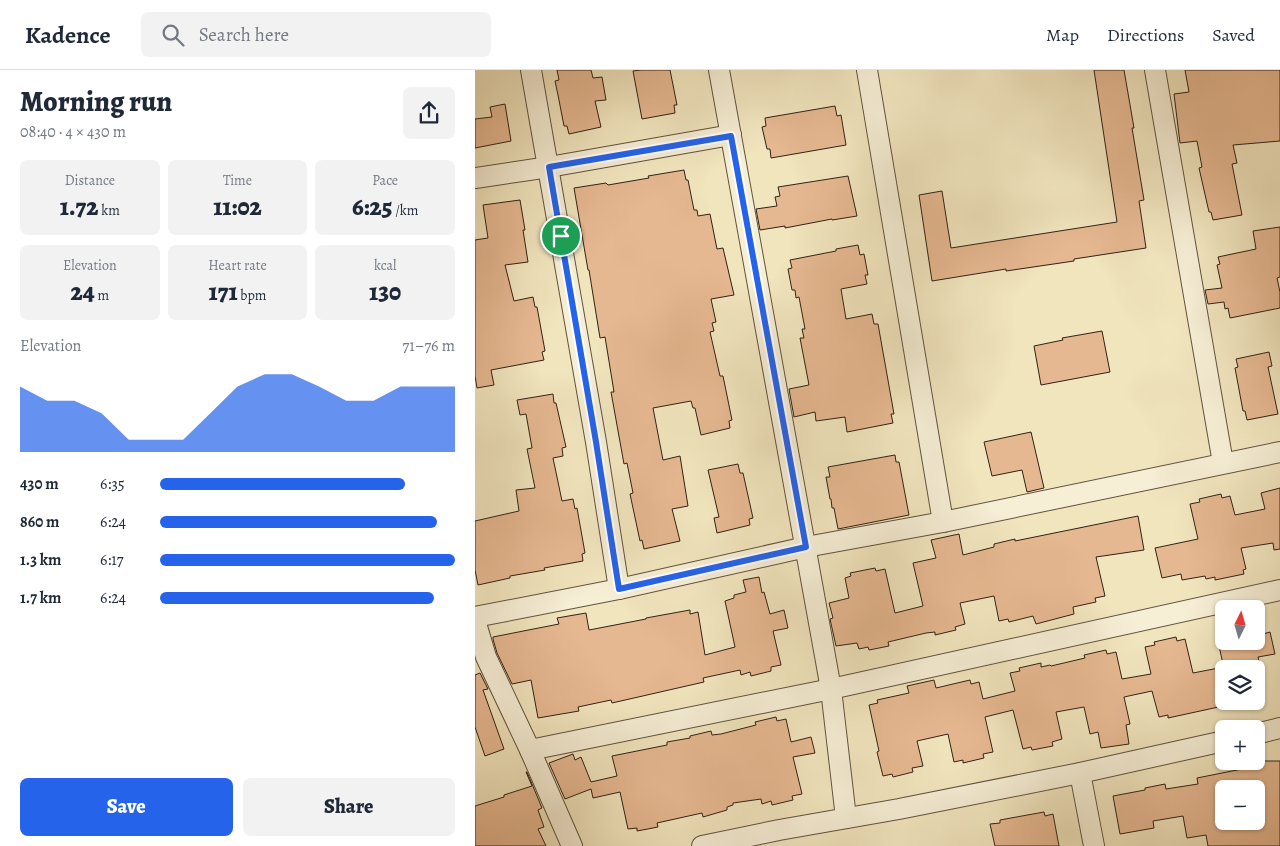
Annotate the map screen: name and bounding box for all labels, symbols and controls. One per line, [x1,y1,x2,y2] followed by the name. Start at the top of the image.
[141,12,491,57] search box
[25,19,111,51] text: Kadence
[159,21,187,49] icon: search
[199,22,289,48] text: Search here
[1046,23,1079,47] text: Map
[1107,23,1184,47] text: Directions
[1212,23,1255,47] text: Saved
[20,83,172,121] text: Morning run
[403,87,455,139] button: share
[20,121,126,143] text: 08:40 · 4 × 430 m
[65,171,115,190] text: Distance
[223,171,252,190] text: Time
[372,171,398,190] text: Pace
[60,190,98,224] text: 1.72
[213,190,262,224] text: 11:02
[352,190,392,224] text: 6:25
[98,201,120,220] text: km
[392,201,418,220] text: /km
[540,215,582,257] pin
[547,222,575,250] icon: arrive
[63,256,117,275] text: Elevation
[208,256,267,275] text: Heart rate
[374,256,396,275] text: kcal
[71,275,95,309] text: 24
[208,275,238,309] text: 171
[369,275,401,309] text: 130
[95,286,109,305] text: m
[238,286,266,305] text: bpm
[20,335,81,357] text: Elevation
[402,335,455,357] text: 71–76 m
[20,473,59,495] text: 430 m
[100,473,125,495] text: 6:35
[20,511,59,533] text: 860 m
[100,511,126,533] text: 6:24
[20,549,61,571] text: 1.3 km
[100,549,123,571] text: 6:17
[20,587,61,609] text: 1.7 km
[100,587,126,609] text: 6:24
[1215,600,1265,650] north arrow
[1215,600,1265,830] map controls
[1215,660,1265,710] button: layers
[1215,720,1265,770] button: +
[20,778,233,836] button: Save
[243,778,455,836] button: Share
[1215,780,1265,830] button: −

